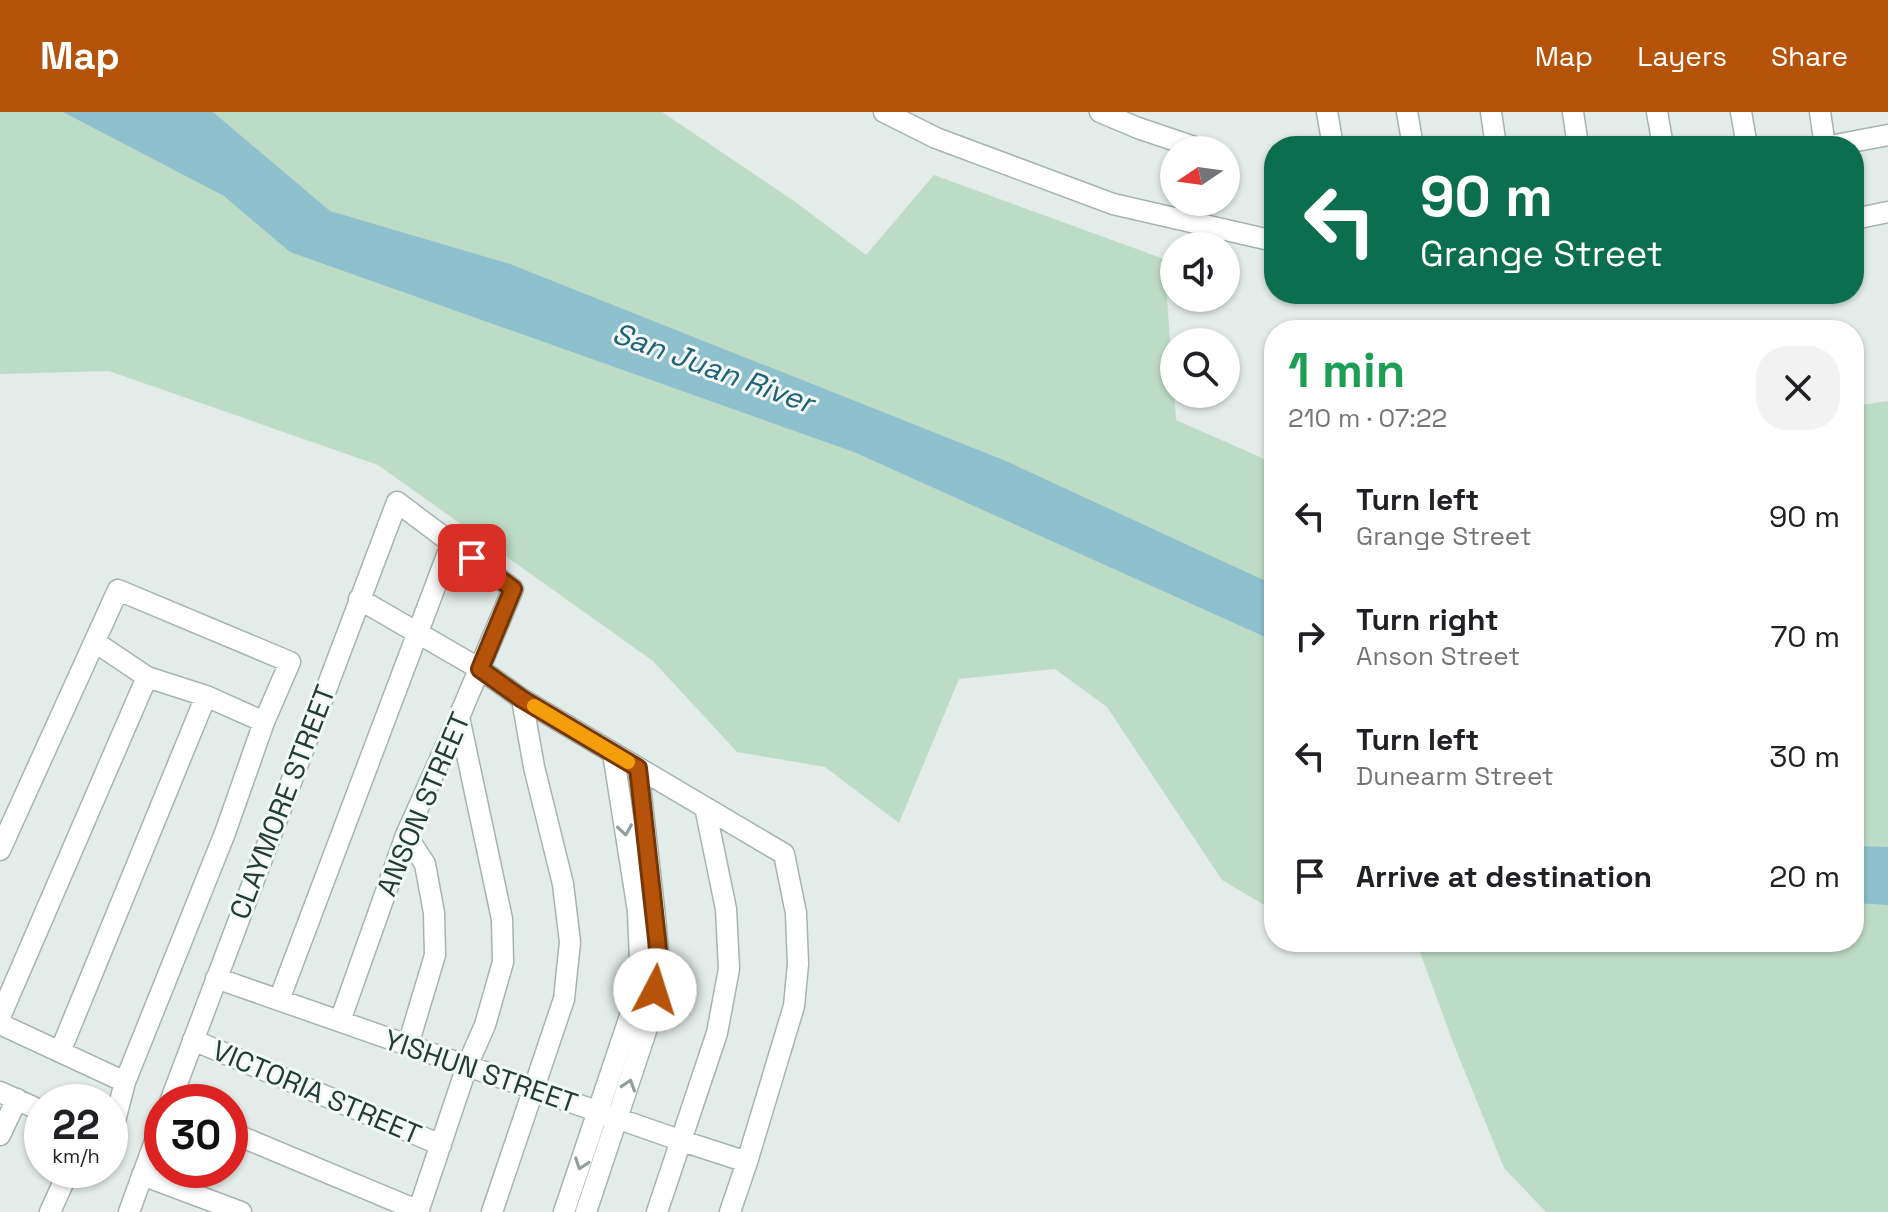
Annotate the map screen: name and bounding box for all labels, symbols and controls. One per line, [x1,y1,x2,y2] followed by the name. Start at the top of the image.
[40,32,120,80] text: Map
[1535,38,1593,74] text: Map
[1637,38,1727,74] text: Layers
[1771,38,1848,74] text: Share
[1160,136,1240,216] north arrow
[1160,136,1240,408] map controls
[1420,161,1553,232] text: 90 m
[1288,168,1392,272] icon: left
[1420,231,1663,277] text: Grange Street
[1160,232,1240,312] button: sound
[607,313,822,423] water label: San Juan River
[1160,328,1240,408] button: search
[1288,340,1405,401] text: 1 min
[1756,346,1840,430] button: close
[1288,401,1447,435] text: 210 m · 07:22
[1356,480,1479,519] text: Turn left
[1288,494,1332,538] icon: left
[1769,497,1840,536] text: 90 m
[1356,519,1532,553] text: Grange Street
[438,524,506,592] pin
[450,536,494,580] icon: arrive
[1356,600,1499,639] text: Turn right
[1288,614,1332,658] icon: right
[1771,617,1840,656] text: 70 m
[1356,639,1520,673] text: Anson Street
[221,680,343,924] street label: CLAYMORE STREET
[368,707,478,901] street label: ANSON STREET
[1356,720,1479,759] text: Turn left
[1288,734,1332,778] icon: left
[1769,737,1840,776] text: 30 m
[1356,759,1554,793] text: Dunearm Street
[616,823,633,837] one-way arrow
[1288,854,1332,898] icon: arrive
[1356,857,1652,896] text: Arrive at destination
[1769,857,1840,896] text: 20 m
[613,948,697,1032] position arrow
[379,1021,583,1121] street label: YISHUN STREET
[207,1032,427,1152] street label: VICTORIA STREET
[619,1079,635,1093] one-way arrow
[144,1084,248,1188] speed limit sign: 30
[52,1100,100,1151] text: 22
[52,1143,100,1169] text: km/h
[574,1157,590,1171] one-way arrow

